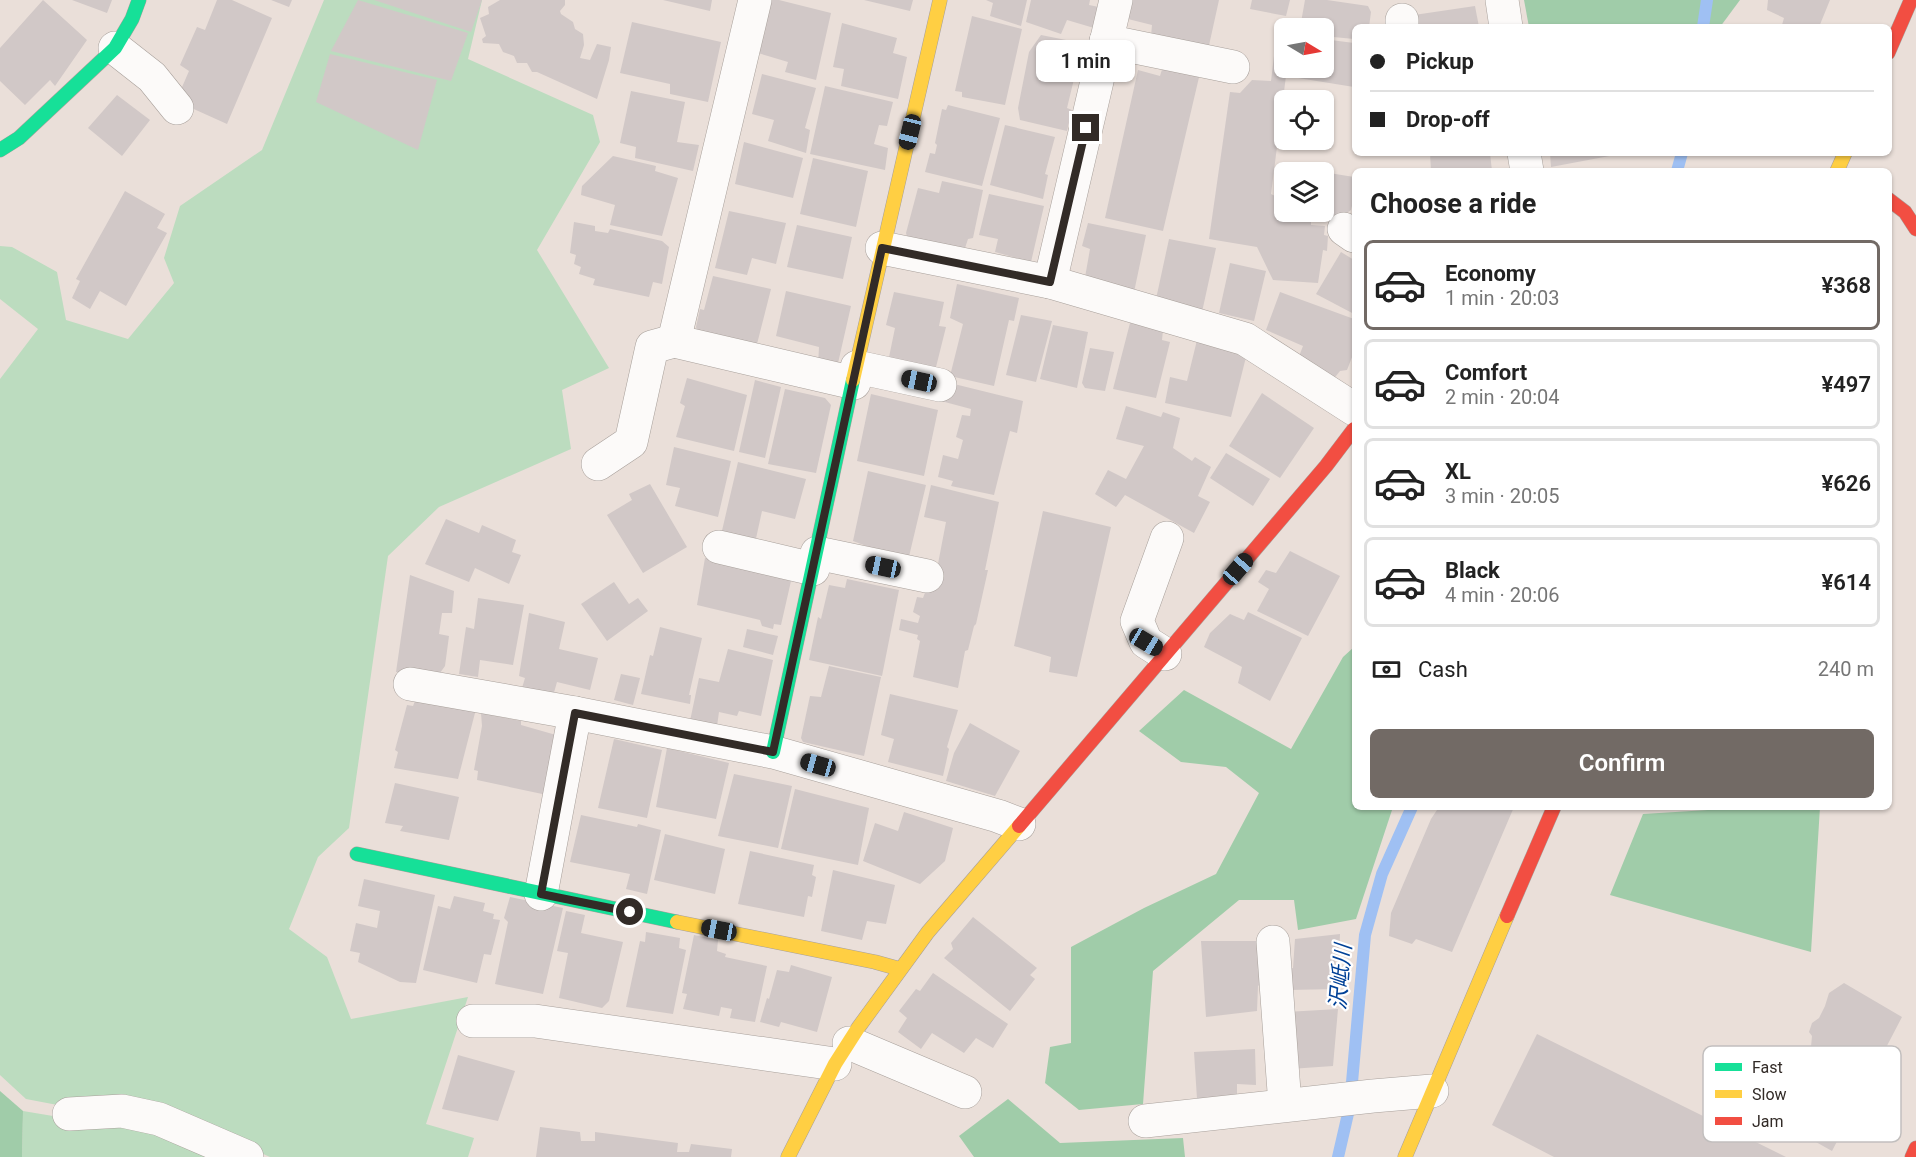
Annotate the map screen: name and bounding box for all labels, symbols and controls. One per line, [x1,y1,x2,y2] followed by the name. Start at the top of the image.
[1274,18,1334,78] north arrow
[1274,18,1334,222] map controls
[1036,41,1136,83] callout: 1 min
[1060,49,1111,73] text: 1 min
[1406,49,1474,74] text: Pickup
[1274,90,1334,150] button: locate
[1406,107,1490,132] text: Drop-off
[897,112,923,152] car
[1072,114,1099,141] route end
[1274,162,1334,222] button: layers
[1370,188,1536,220] text: Choose a ride
[1373,258,1427,312] icon: car
[1445,261,1536,286] text: Economy
[1822,273,1871,298] text: ¥368
[1445,286,1560,310] text: 1 min · 20:03
[1373,357,1427,411] icon: car
[1445,360,1527,385] text: Comfort
[900,368,938,394] car
[1822,372,1871,397] text: ¥497
[1445,385,1560,409] text: 2 min · 20:04
[1373,456,1427,510] icon: car
[1445,459,1471,484] text: XL
[1822,471,1871,496] text: ¥626
[1445,484,1560,508] text: 3 min · 20:05
[1219,550,1257,588] car
[864,554,902,580] car
[1373,555,1427,609] icon: car
[1445,558,1500,583] text: Black
[1822,570,1871,595] text: ¥614
[1445,583,1560,607] text: 4 min · 20:06
[1126,625,1166,659] car
[1370,653,1403,686] icon: cash
[1418,657,1468,682] text: Cash
[1818,657,1874,681] text: 240 m
[1370,729,1874,798] button: Confirm
[798,751,838,779] car
[616,898,643,925] route start
[700,918,738,942] car
[1325,941,1356,1011] water label: 沢岻川
[1703,1046,1901,1142] legend
[1752,1058,1783,1077] text: Fast
[1752,1085,1787,1104] text: Slow
[1752,1112,1784,1131] text: Jam

